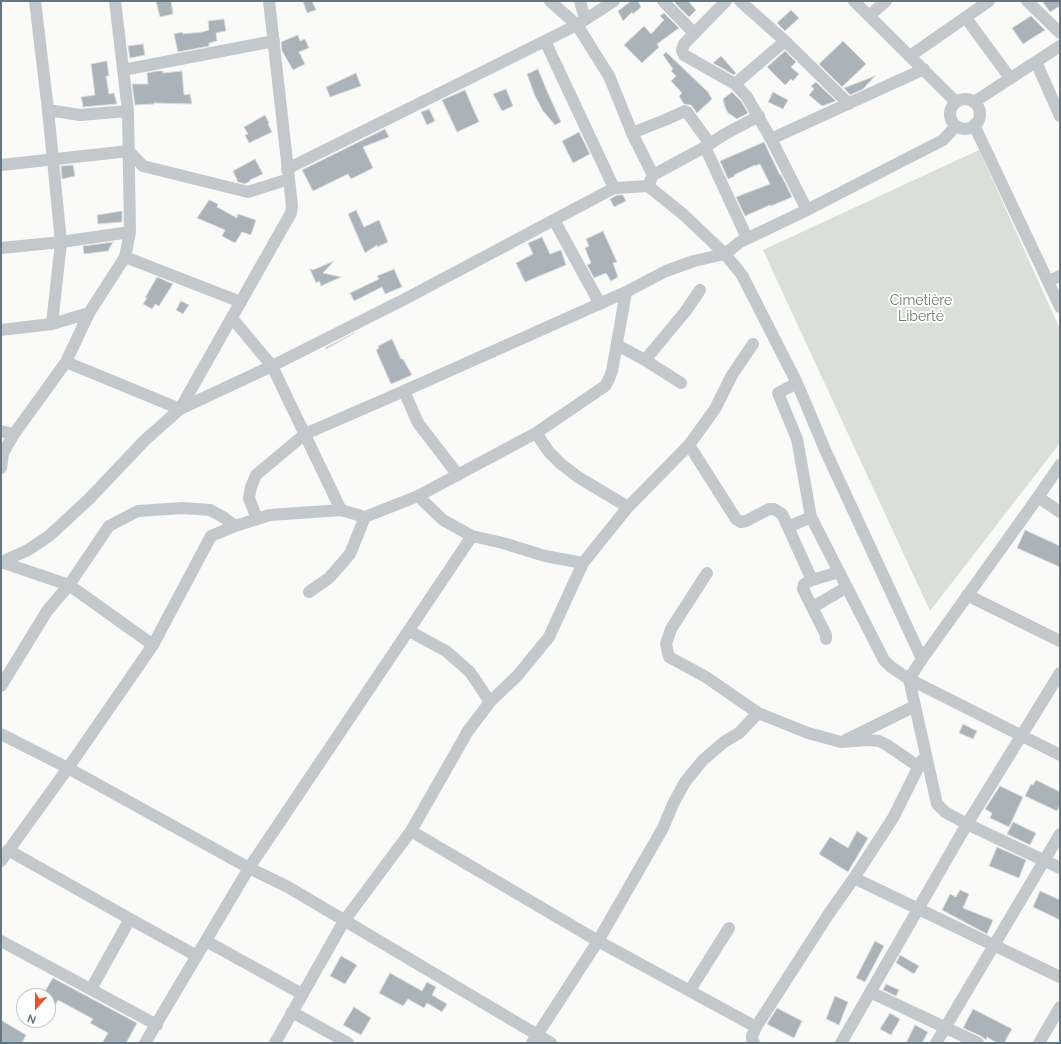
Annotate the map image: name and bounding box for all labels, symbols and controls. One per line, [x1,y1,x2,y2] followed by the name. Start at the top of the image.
[890,293,952,326] park label: Cimetière Liberté
[16,988,56,1028] north arrow
[26,1011,38,1026] text: N

